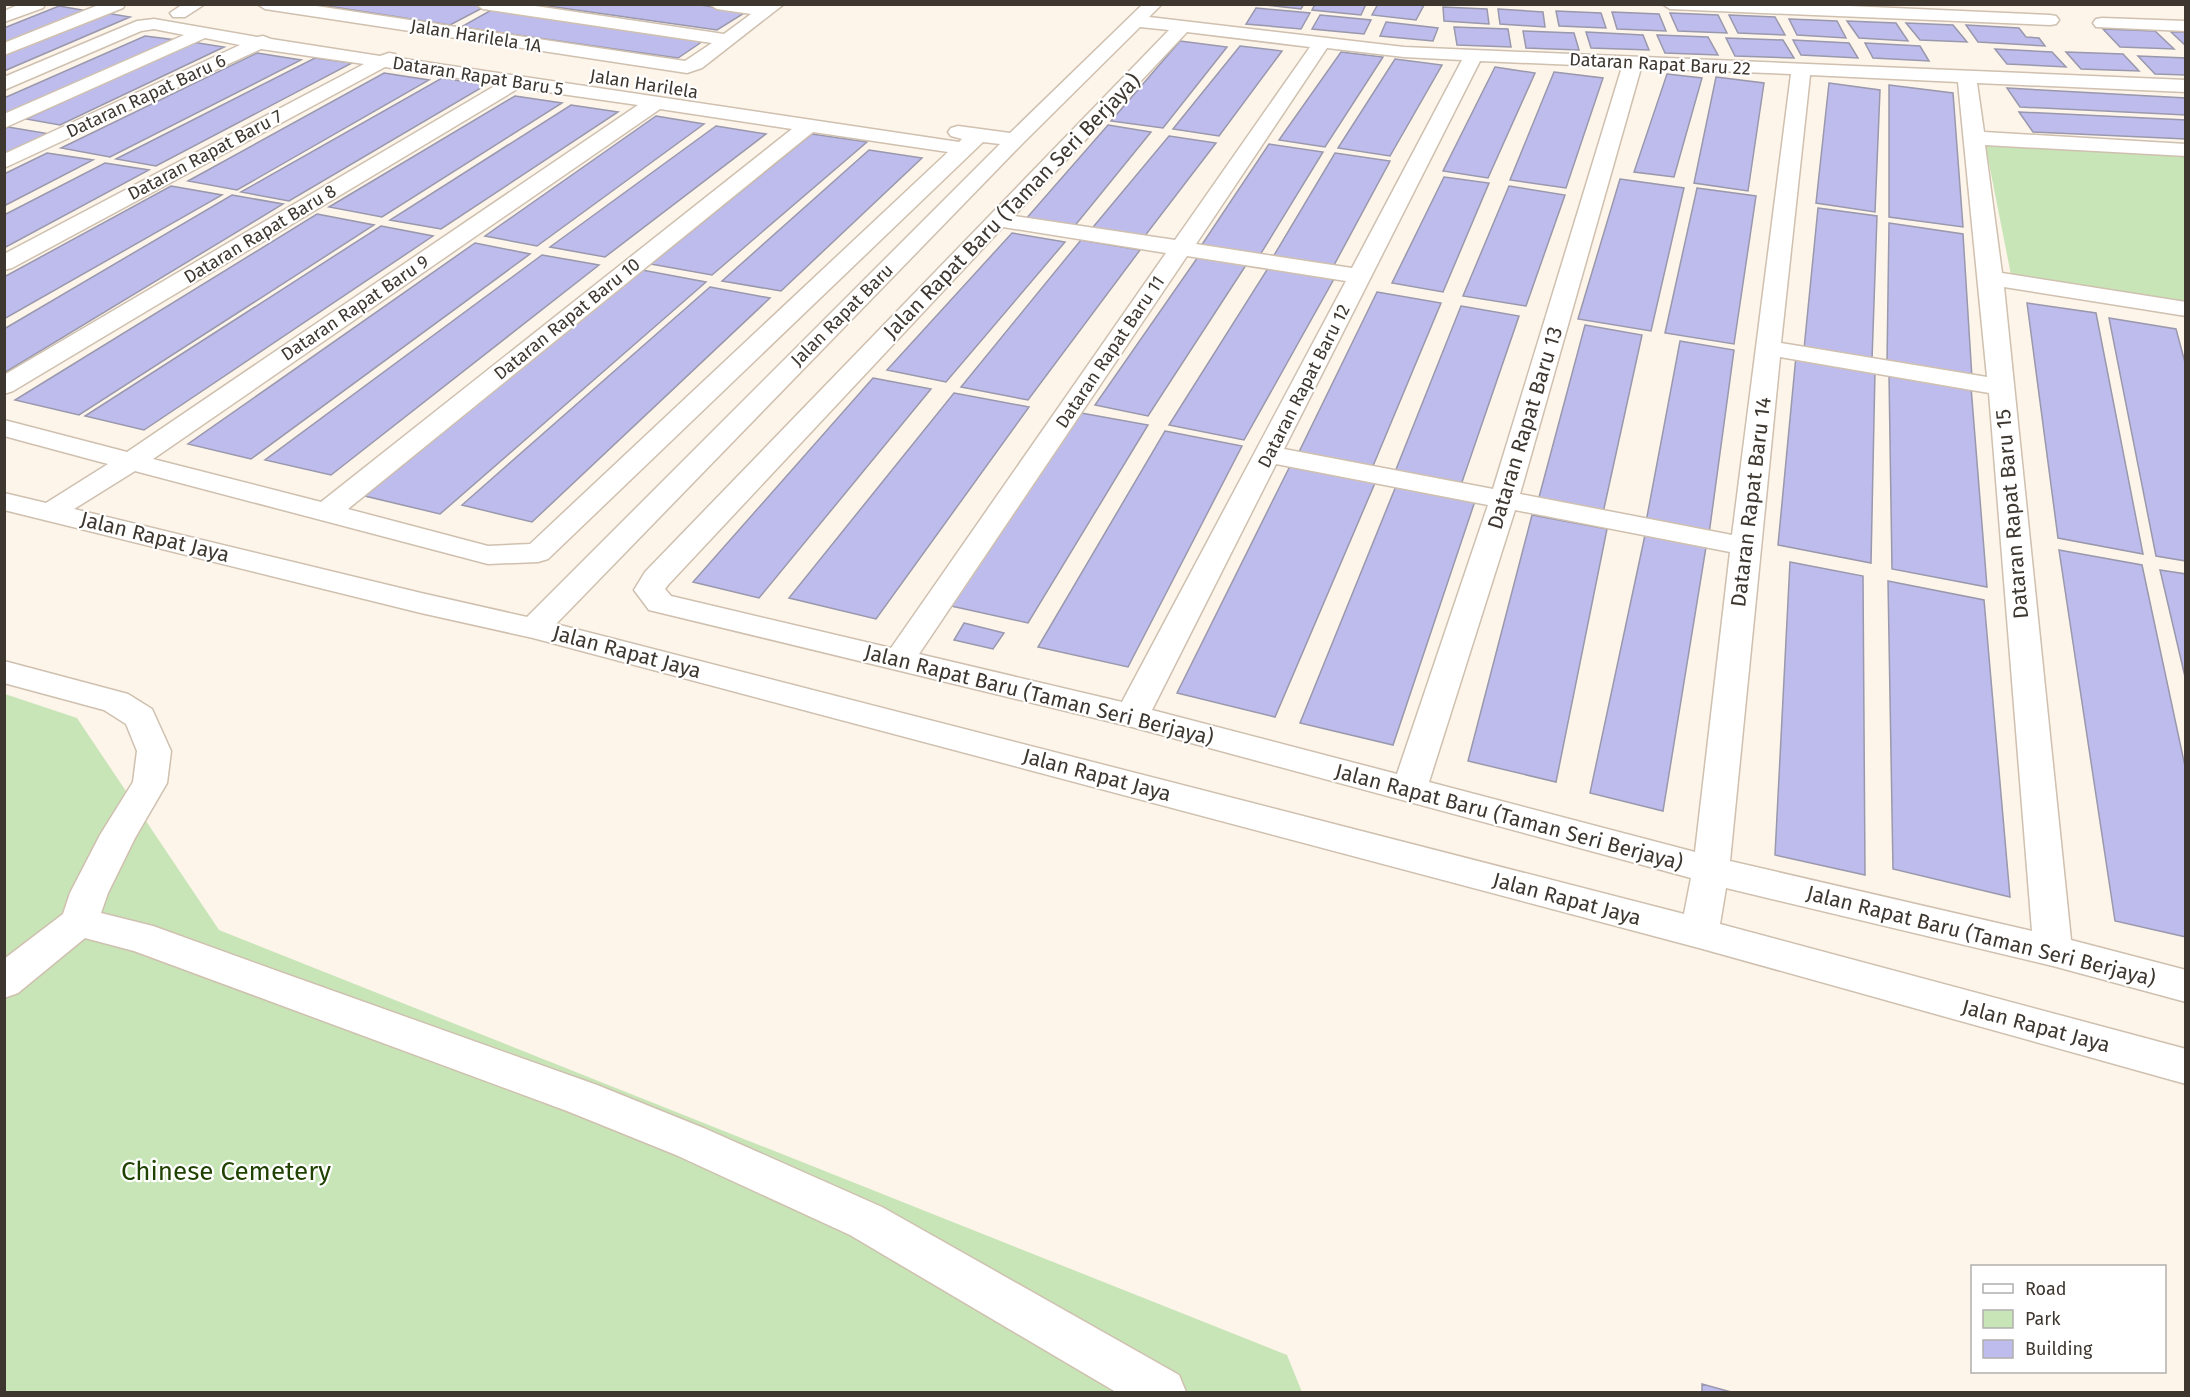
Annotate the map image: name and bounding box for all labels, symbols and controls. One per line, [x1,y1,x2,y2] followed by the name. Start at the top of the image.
[409,15,544,57] street label: Jalan Harilela 1A
[1569,48,1751,80] street label: Dataran Rapat Baru 22
[63,49,229,143] street label: Dataran Rapat Baru 6
[391,52,565,100] street label: Dataran Rapat Baru 5
[588,65,700,103] street label: Jalan Harilela
[878,68,1146,344] street label: Jalan Rapat Baru (Taman Seri Berjaya)
[124,105,286,205] street label: Dataran Rapat Baru 7
[180,180,340,288] street label: Dataran Rapat Baru 8
[277,250,433,366] street label: Dataran Rapat Baru 9
[489,253,645,385] street label: Dataran Rapat Baru 10
[786,259,898,371] street label: Jalan Rapat Baru
[1051,272,1169,432] street label: Dataran Rapat Baru 11
[1253,301,1355,471] street label: Dataran Rapat Baru 12
[1482,323,1568,533] street label: Dataran Rapat Baru 13
[1725,396,1777,608] street label: Dataran Rapat Baru 14
[1990,408,2034,620] street label: Dataran Rapat Baru 15
[78,506,232,568] street label: Jalan Rapat Jaya
[550,620,704,684] street label: Jalan Rapat Jaya
[862,639,1216,751] street label: Jalan Rapat Baru (Taman Seri Berjaya)
[1020,743,1174,807] street label: Jalan Rapat Jaya
[1332,758,1686,876] street label: Jalan Rapat Baru (Taman Seri Berjaya)
[1490,867,1644,931] street label: Jalan Rapat Jaya
[1804,880,2158,992] street label: Jalan Rapat Baru (Taman Seri Berjaya)
[1959,994,2113,1058] street label: Jalan Rapat Jaya
[121,1156,331,1187] park label: Chinese Cemetery
[1971,1265,2166,1373] legend
[2025,1278,2067,1300] text: Road
[2025,1308,2061,1330] text: Park
[2025,1338,2093,1360] text: Building

